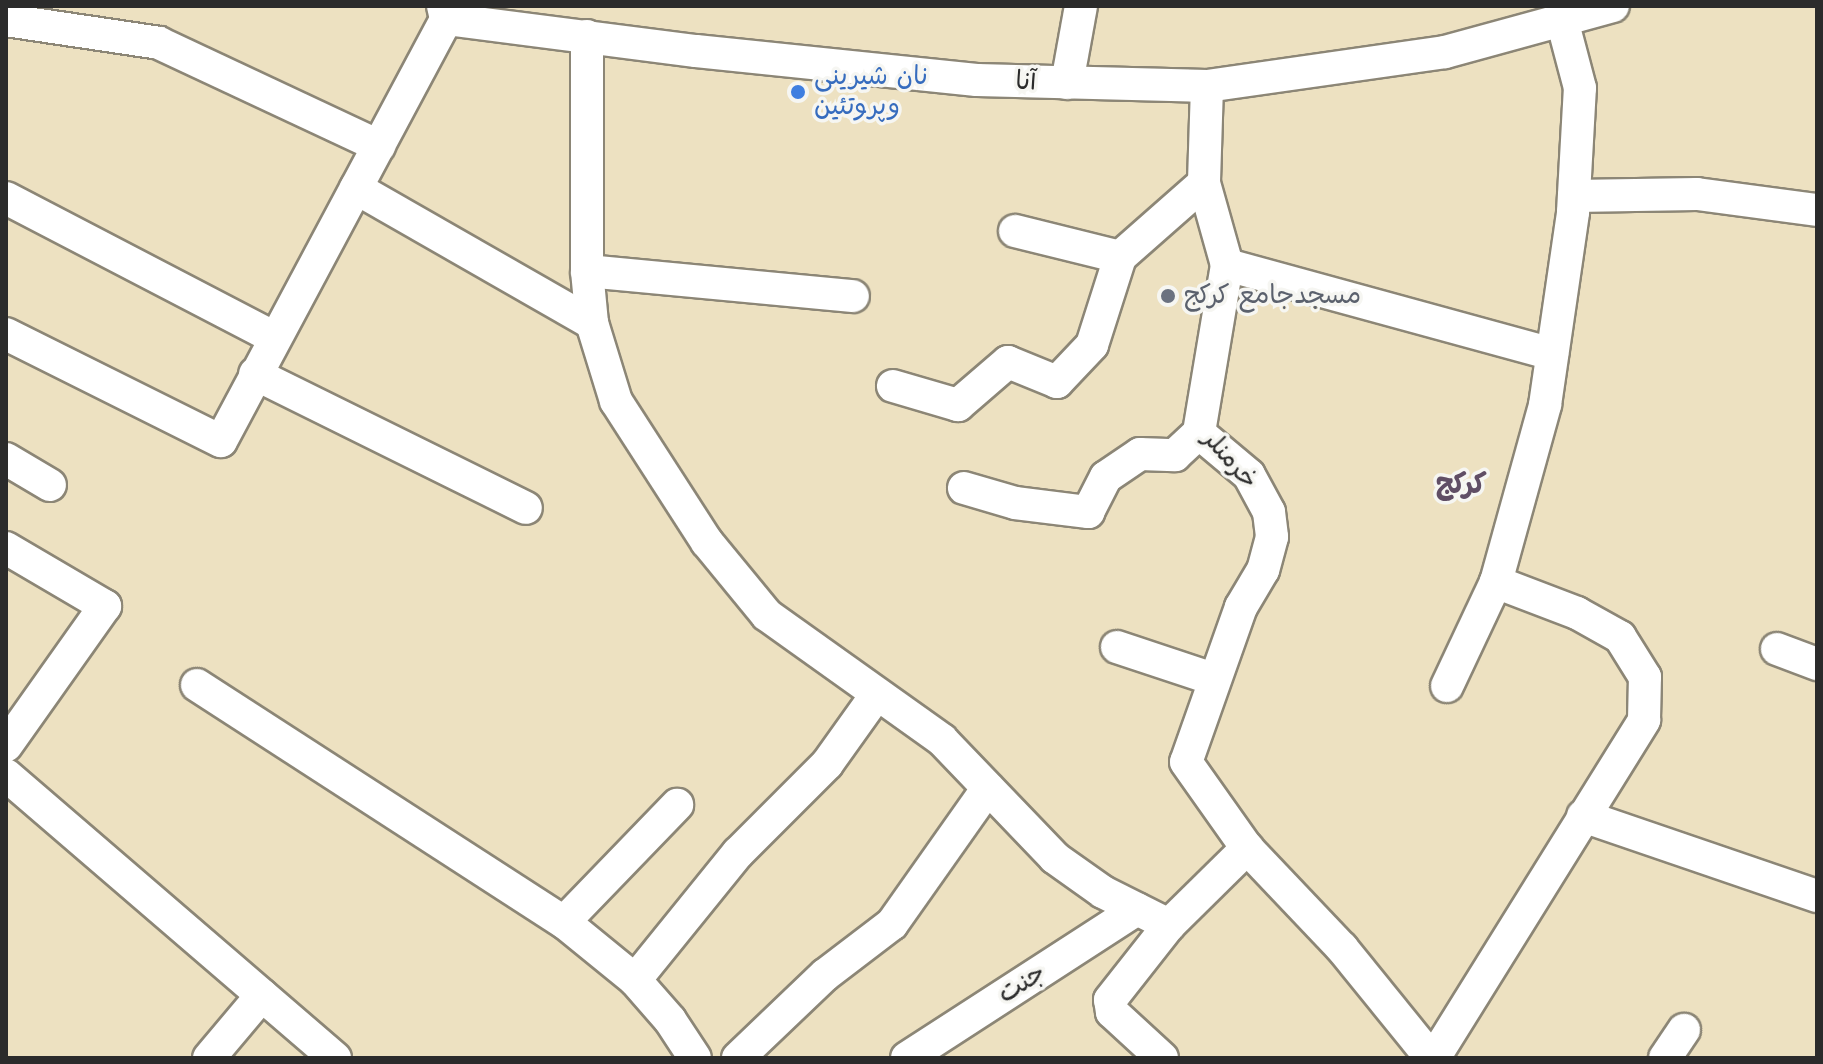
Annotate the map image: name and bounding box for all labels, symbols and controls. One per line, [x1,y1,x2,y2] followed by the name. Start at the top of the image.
[814,61,928,122] place label: نان شیرینی وپروتئین
[1015,66,1037,98] street label: آنا
[789,83,807,101] marker: نان شیرینی وپروتئین
[1184,280,1361,312] place label: مسجدجامع کرکج
[1159,287,1177,305] marker: مسجدجامع کرکج
[1196,424,1264,496] street label: خرمنلر
[1435,467,1487,501] district label: کرکج
[992,957,1052,1011] street label: جنت

